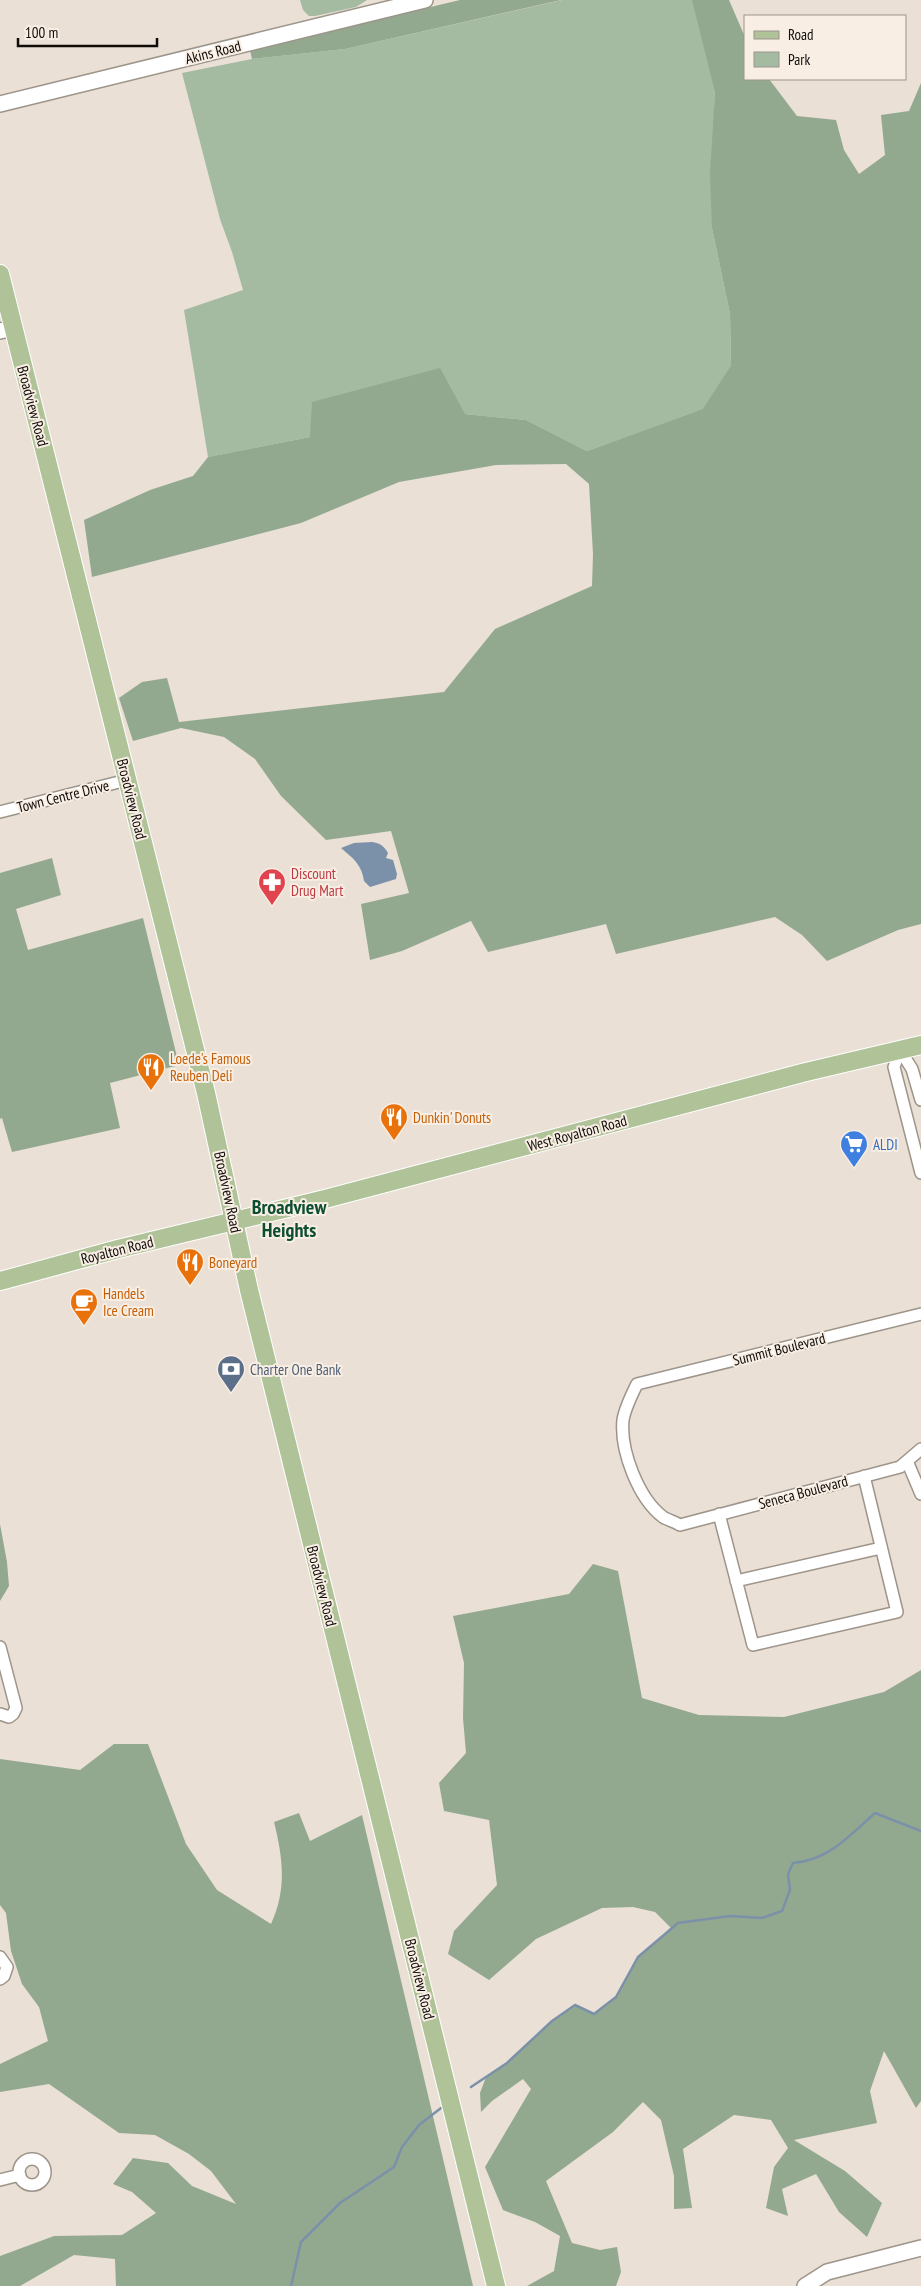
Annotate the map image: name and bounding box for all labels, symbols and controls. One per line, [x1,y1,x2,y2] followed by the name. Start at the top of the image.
[18,15,156,47] scale bar
[744,15,906,80] legend
[25,23,58,42] text: 100 m
[788,25,814,44] text: Road
[183,36,243,68] street label: Akins Road
[788,50,810,69] text: Park
[13,364,53,448] street label: Broadview Road
[113,757,151,841] street label: Broadview Road
[15,775,111,817] street label: Town Centre Drive
[291,864,343,900] place label: Discount Drug Mart
[257,867,287,906] pharmacy icon: Discount Drug Mart
[170,1049,251,1085] place label: Loede's Famous Reuben Deli
[136,1052,166,1091] restaurant icon: Loede's Famous Reuben Deli
[379,1102,409,1141] restaurant icon: Dunkin' Donuts
[413,1108,491,1127] place label: Dunkin' Donuts
[525,1111,629,1155] street label: West Royalton Road
[839,1129,869,1168] supermarket icon: ALDI
[873,1135,898,1154] place label: ALDI
[210,1150,246,1234] street label: Broadview Road
[252,1194,327,1243] district label: Broadview Heights
[79,1232,155,1268] street label: Royalton Road
[175,1247,205,1286] restaurant icon: Boneyard
[209,1253,257,1272] place label: Boneyard
[103,1284,154,1320] place label: Handels Ice Cream
[69,1287,99,1326] cafe icon: Handels Ice Cream
[731,1328,827,1370] street label: Summit Boulevard
[216,1354,246,1393] bank icon: Charter One Bank
[250,1360,341,1379] place label: Charter One Bank
[756,1471,850,1513] street label: Seneca Boulevard
[303,1544,341,1628] street label: Broadview Road
[401,1937,439,2021] street label: Broadview Road

